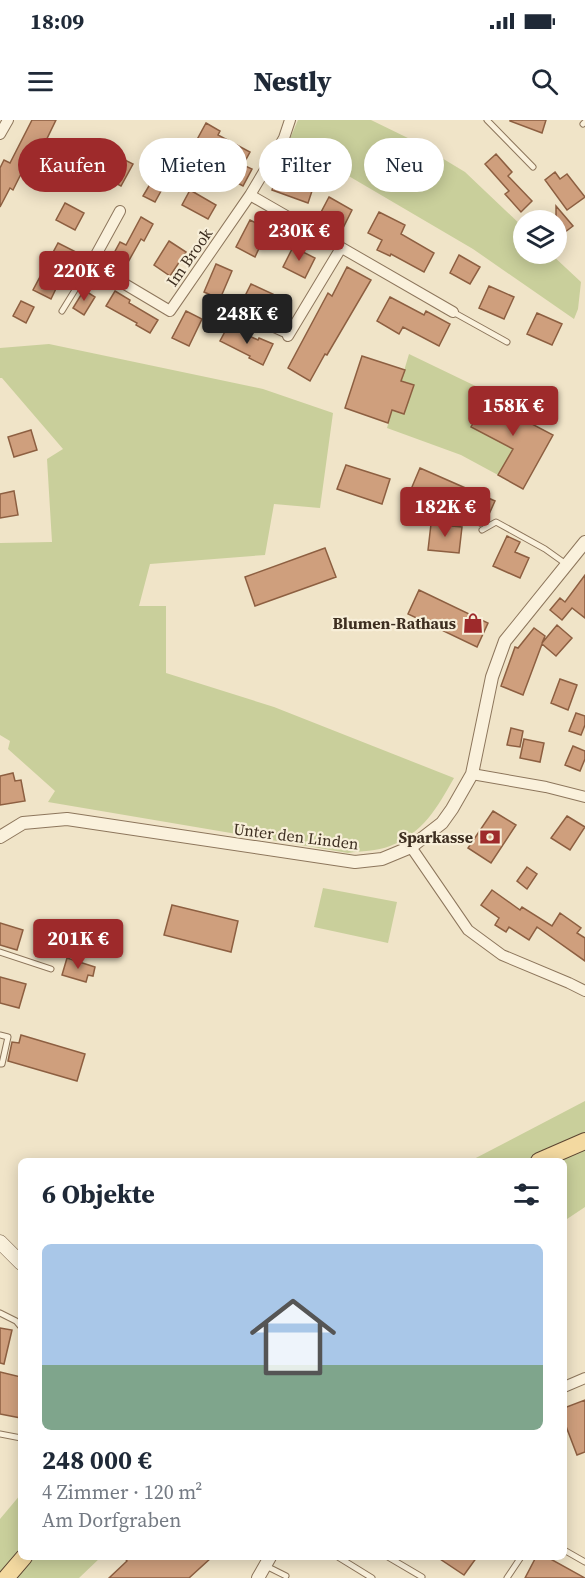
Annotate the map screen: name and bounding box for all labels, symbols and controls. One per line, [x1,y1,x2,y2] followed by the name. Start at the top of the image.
[30,6,84,36] text: 18:09
[254,63,331,100] text: Nestly
[24,65,57,98] icon: menu
[528,65,561,98] icon: search
[18,138,127,192] chip: Kaufen
[139,138,247,192] chip: Mieten
[259,138,352,192] chip: Filter
[364,138,444,192] chip: Neu
[513,210,567,264] map controls
[513,210,567,264] button: layers
[250,211,348,262] pin: 230K €
[268,216,330,244] text: 230K €
[161,223,217,291] street label: Im Brook
[35,251,133,302] pin: 220K €
[53,256,115,284] text: 220K €
[198,294,296,345] pin: 248K €
[216,299,278,327] text: 248K €
[464,386,562,437] pin: 158K €
[482,391,544,419] text: 158K €
[396,487,494,538] pin: 182K €
[414,492,476,520] text: 182K €
[461,611,485,635] shop icon: Blumen-Rathaus
[333,612,456,634] place label: Blumen-Rathaus
[232,817,360,855] street label: Unter den Linden
[478,825,502,849] bank icon: Sparkasse
[398,826,473,848] place label: Sparkasse
[29,919,127,970] pin: 201K €
[47,924,109,952] text: 201K €
[42,1176,155,1212] text: 6 Objekte
[510,1178,543,1211] icon: filters
[239,1283,347,1391] icon: home
[42,1442,152,1478] text: 248 000 €
[42,1478,202,1506] text: 4 Zimmer · 120 m²
[42,1506,181,1534] text: Am Dorfgraben

